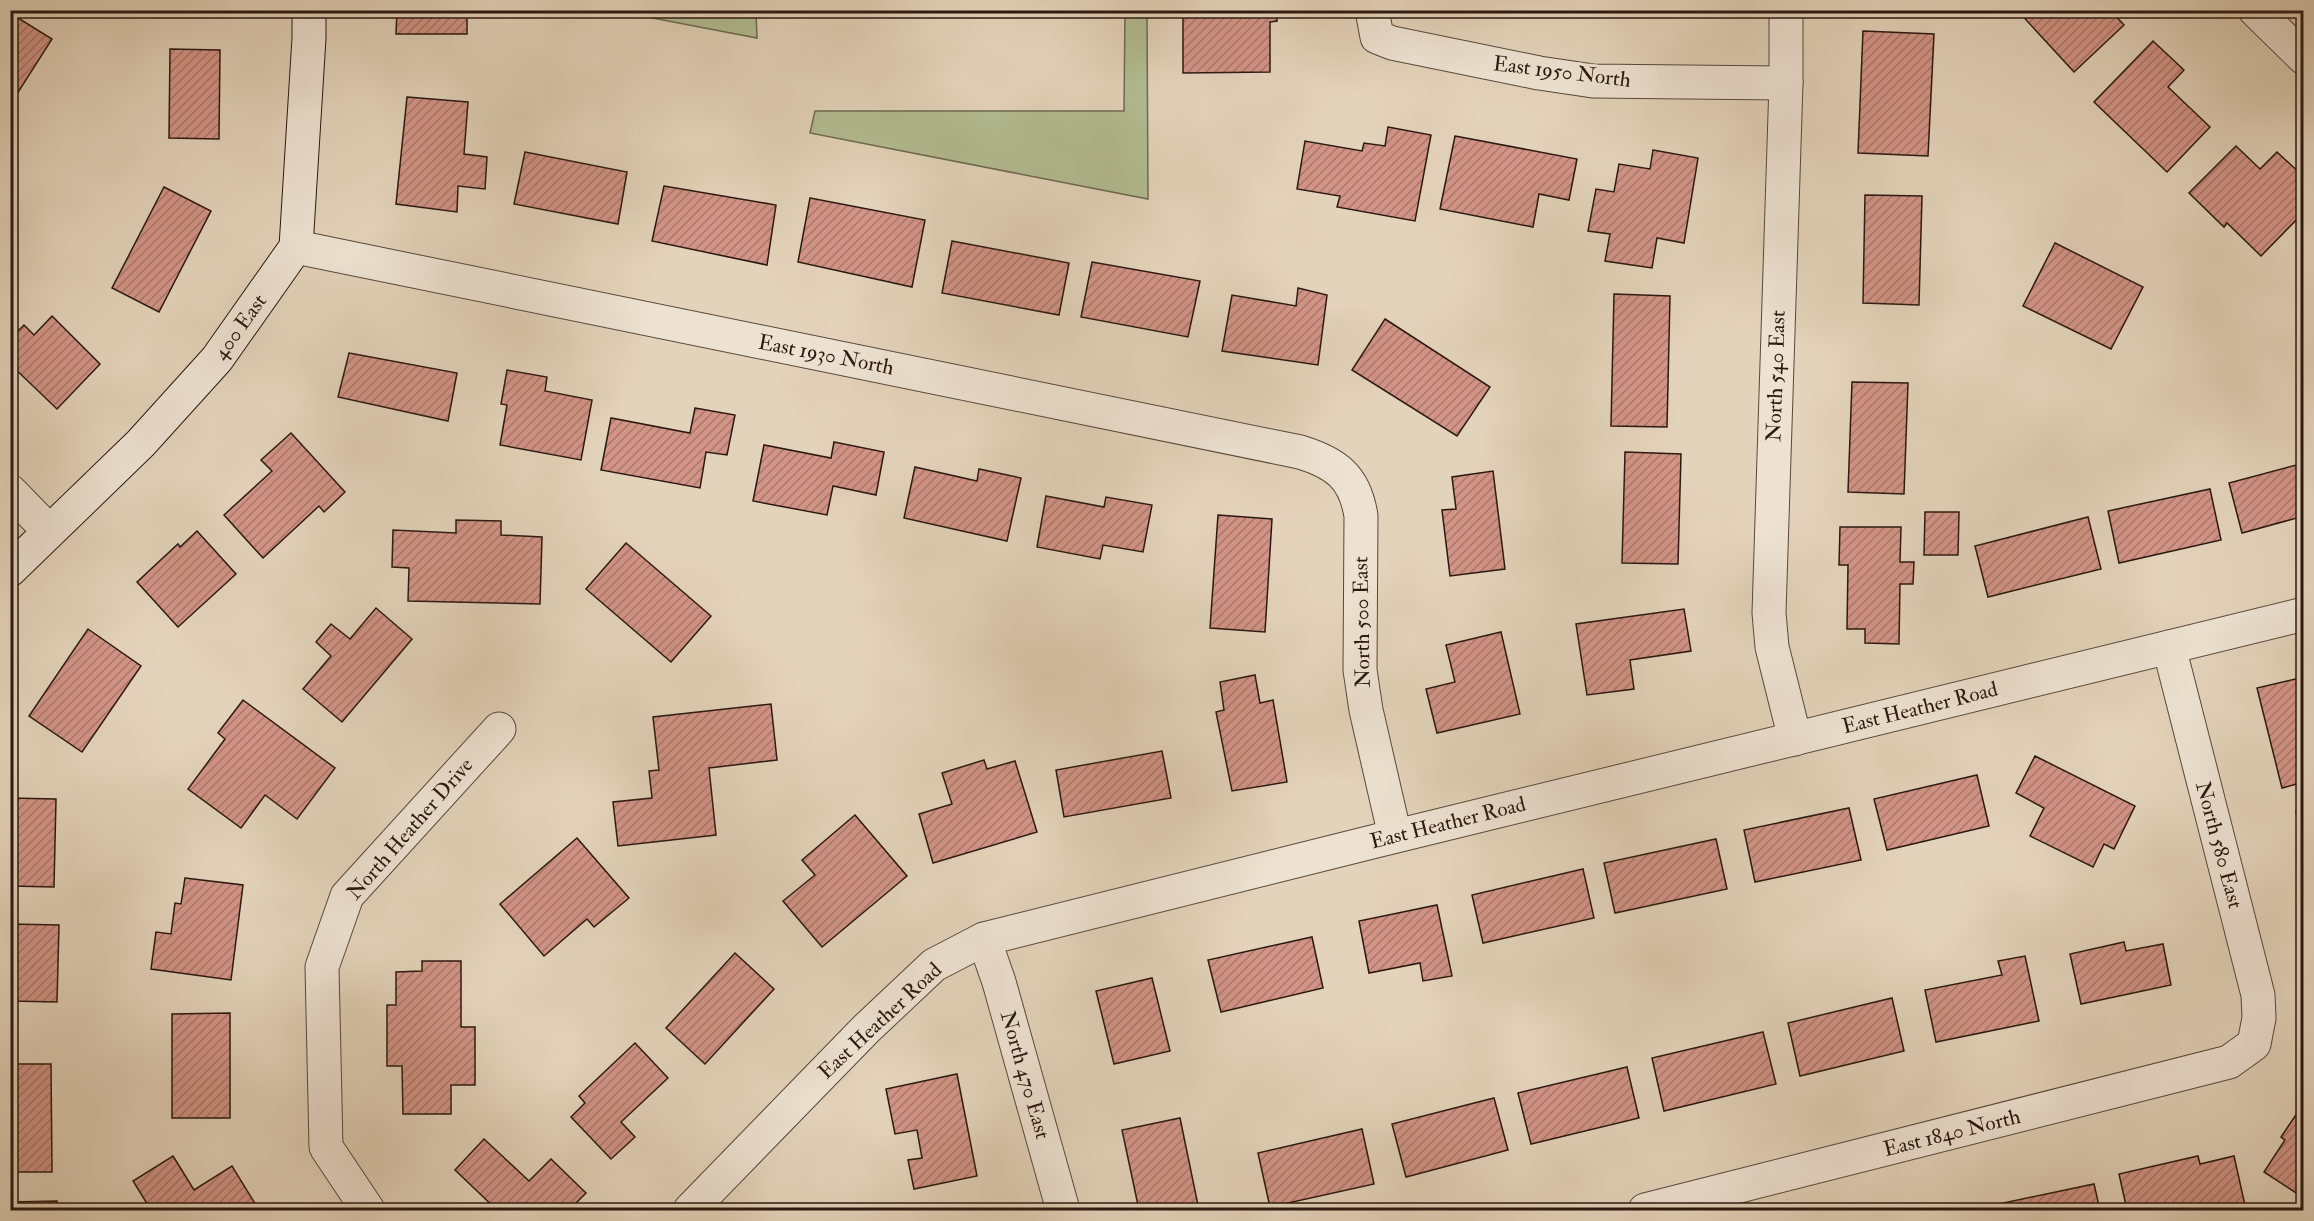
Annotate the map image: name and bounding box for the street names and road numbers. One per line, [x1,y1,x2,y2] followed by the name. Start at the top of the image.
[1492,50,1632,94] street label: East 1950 North
[207,289,273,365] street label: 400 East
[1760,310,1792,442] street label: North 540 East
[756,329,896,381] street label: East 1930 North
[1347,556,1377,688] street label: North 500 East
[1839,675,2001,740] street label: East Heather Road
[341,752,479,906] street label: North Heather Drive
[2189,778,2249,912] street label: North 580 East
[1367,790,1529,855] street label: East Heather Road
[813,956,948,1085] street label: East Heather Road
[994,1008,1056,1142] street label: North 470 East
[1881,1103,2023,1163] street label: East 1840 North

